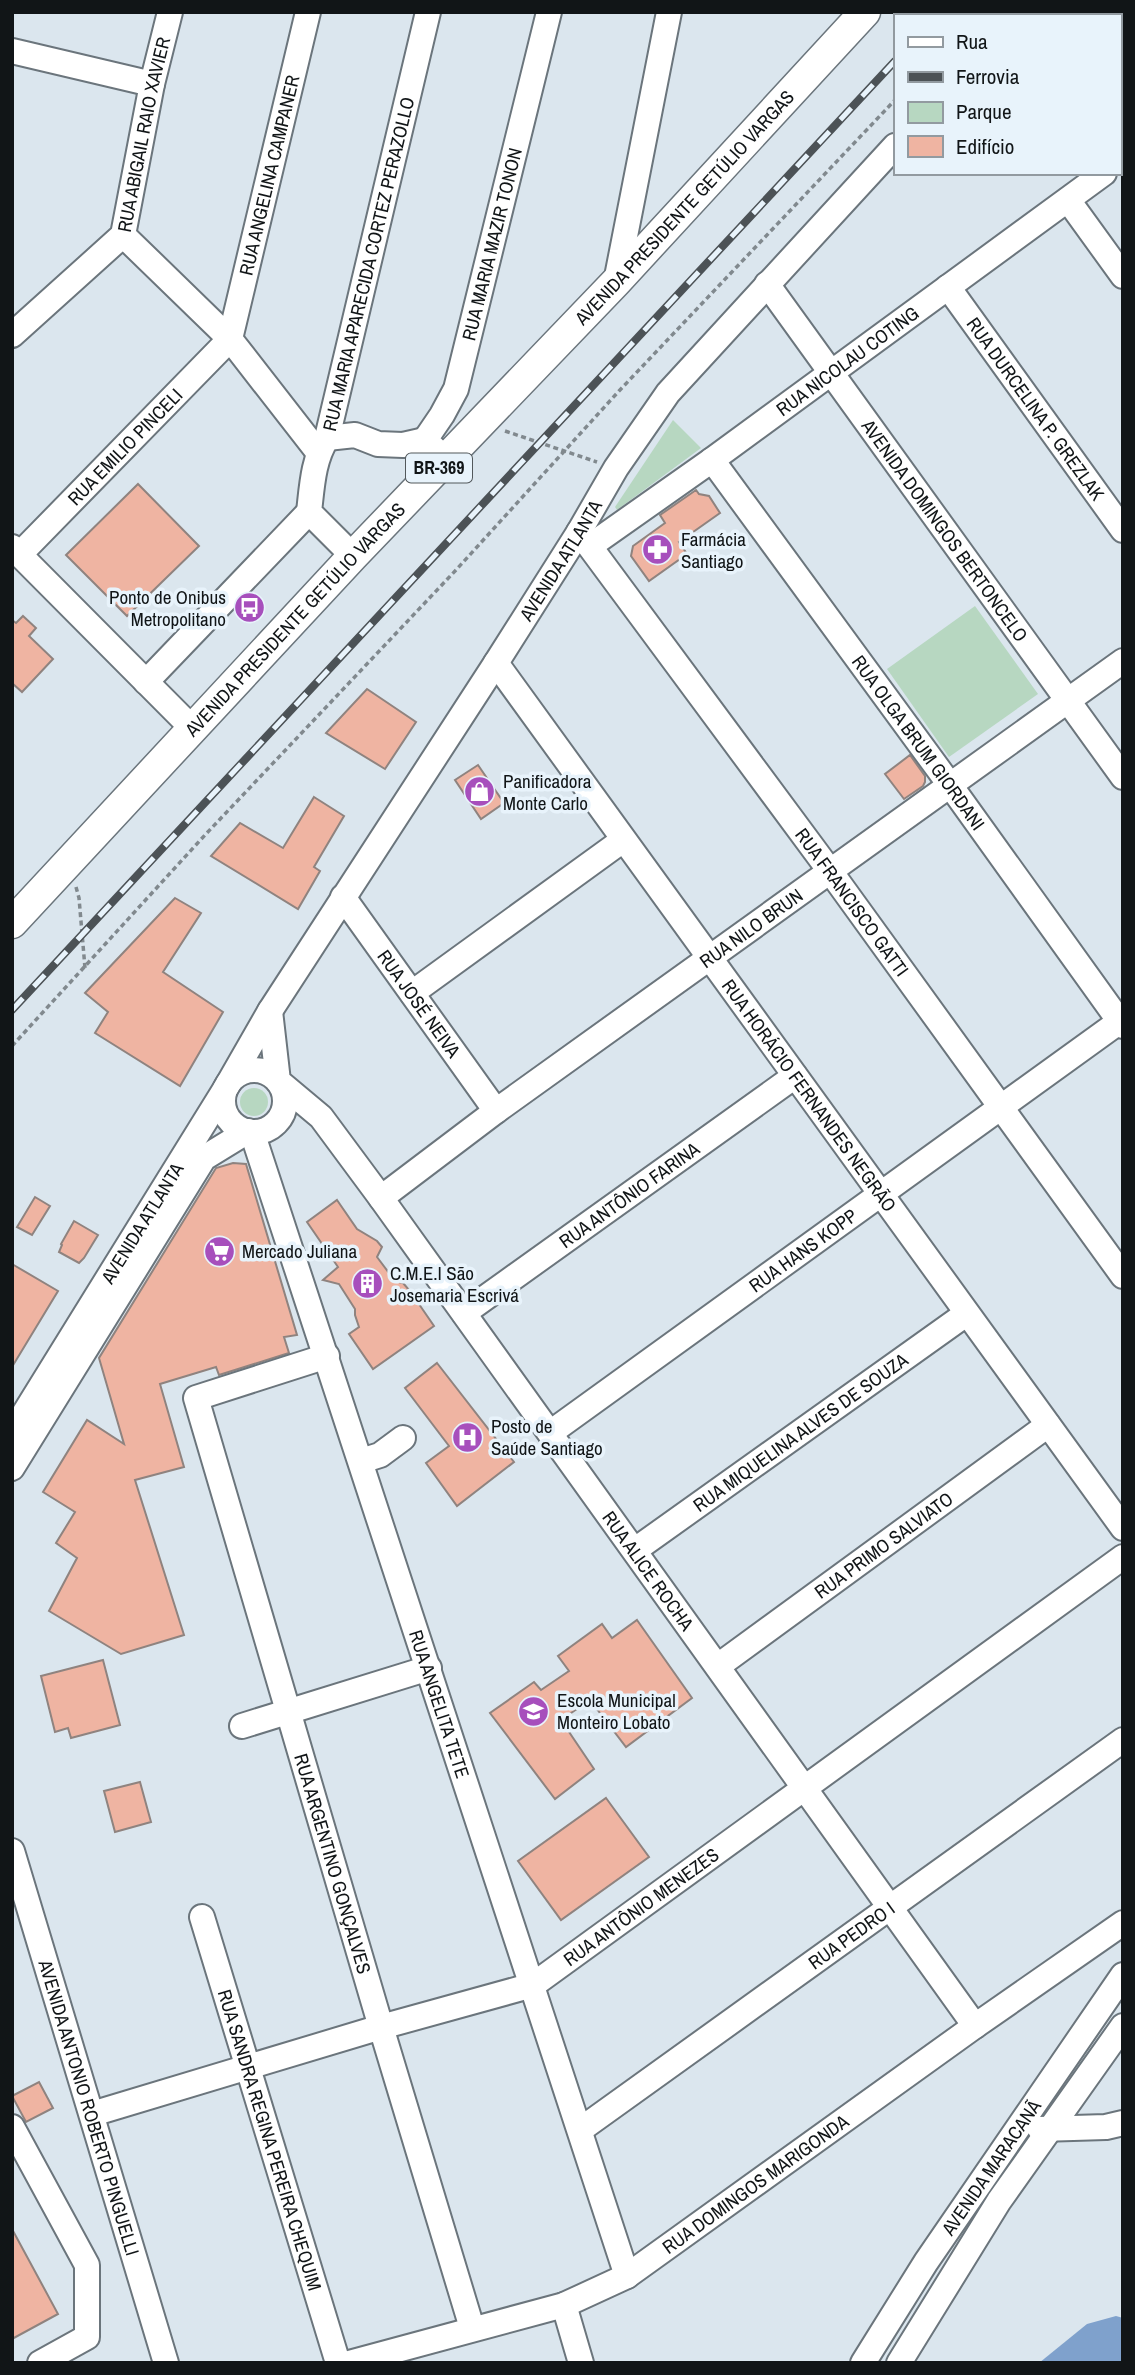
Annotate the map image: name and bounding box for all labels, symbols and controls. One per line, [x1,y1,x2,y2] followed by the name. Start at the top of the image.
[894,14,1121,175] legend
[956,27,988,56] text: Rua
[111,34,176,234] street label: RUA ABIGAIL RAIO XAVIER
[956,62,1020,91] text: Ferrovia
[233,72,306,278] street label: RUA ANGELINA CAMPANER
[568,84,800,331] street label: AVENIDA PRESIDENTE GETÚLIO VARGAS
[316,94,420,434] street label: RUA MARIA APARECIDA CORTEZ PERAZOLLO
[956,97,1012,126] text: Parque
[956,132,1014,161] text: Edifício
[455,145,528,343] street label: RUA MARIA MAZIR TONON
[771,300,924,422] street label: RUA NICOLAU COTING
[961,312,1111,506] street label: RUA DURCELINA P. GREZLAK
[62,382,188,511] street label: RUA EMILIO PINCELI
[855,413,1034,647] street label: AVENIDA DOMINGOS BERTONCELO
[406,454,472,482] road number: BR-369
[513,494,608,626] street label: AVENIDA ATLANTA
[178,497,411,743] street label: AVENIDA PRESIDENTE GETÚLIO VARGAS
[681,526,746,574] place label: Farmácia Santiago
[641,533,675,567] pharmacy icon: Farmácia Santiago
[109,584,226,632] place label: Ponto de Onibus Metropolitano
[232,591,266,625] bus stop icon: Ponto de Onibus Metropolitano
[846,650,991,835] street label: RUA OLGA BRUM GIORDANI
[503,768,592,816] place label: Panificadora Monte Carlo
[463,775,497,809] shop icon: Panificadora Monte Carlo
[790,823,915,981] street label: RUA FRANCISCO GATTI
[694,882,808,974] street label: RUA NILO BRUN
[372,944,467,1063] street label: RUA JOSÉ NEIVA
[716,974,903,1217] street label: RUA HORÁCIO FERNANDES NEGRÃO
[554,1135,705,1254] street label: RUA ANTÔNIO FARINA
[94,1157,190,1289] street label: AVENIDA ATLANTA
[744,1202,862,1298] street label: RUA HANS KOPP
[202,1234,236,1268] supermarket icon: Mercado Juliana
[242,1238,358,1264] place label: Mercado Juliana
[390,1260,519,1308] place label: C.M.E.I São Josemaria Escrivá
[350,1267,384,1301] building icon: C.M.E.I São Josemaria Escrivá
[688,1346,913,1518] street label: RUA MIQUELINA ALVES DE SOUZA
[491,1413,603,1461] place label: Posto de Saúde Santiago
[451,1420,485,1454] hospital icon: Posto de Saúde Santiago
[809,1486,958,1604] street label: RUA PRIMO SALVIATO
[597,1506,700,1636] street label: RUA ALICE ROCHA
[403,1627,476,1782] street label: RUA ANGELITA TETE
[557,1687,676,1735] place label: Escola Municipal Monteiro Lobato
[517,1694,551,1728] school or university icon: Escola Municipal Monteiro Lobato
[288,1750,378,1977] street label: RUA ARGENTINO GONÇALVES
[558,1841,724,1972] street label: RUA ANTÔNIO MENEZES
[803,1895,900,1975] street label: RUA PEDRO I
[32,1956,146,2259] street label: AVENIDA ANTONIO ROBERTO PINGUELLI
[212,1986,328,2294] street label: RUA SANDRA REGINA PEREIRA CHEQUIM
[935,2094,1047,2241] street label: AVENIDA MARACANÃ
[657,2108,854,2260] street label: RUA DOMINGOS MARIGONDA

